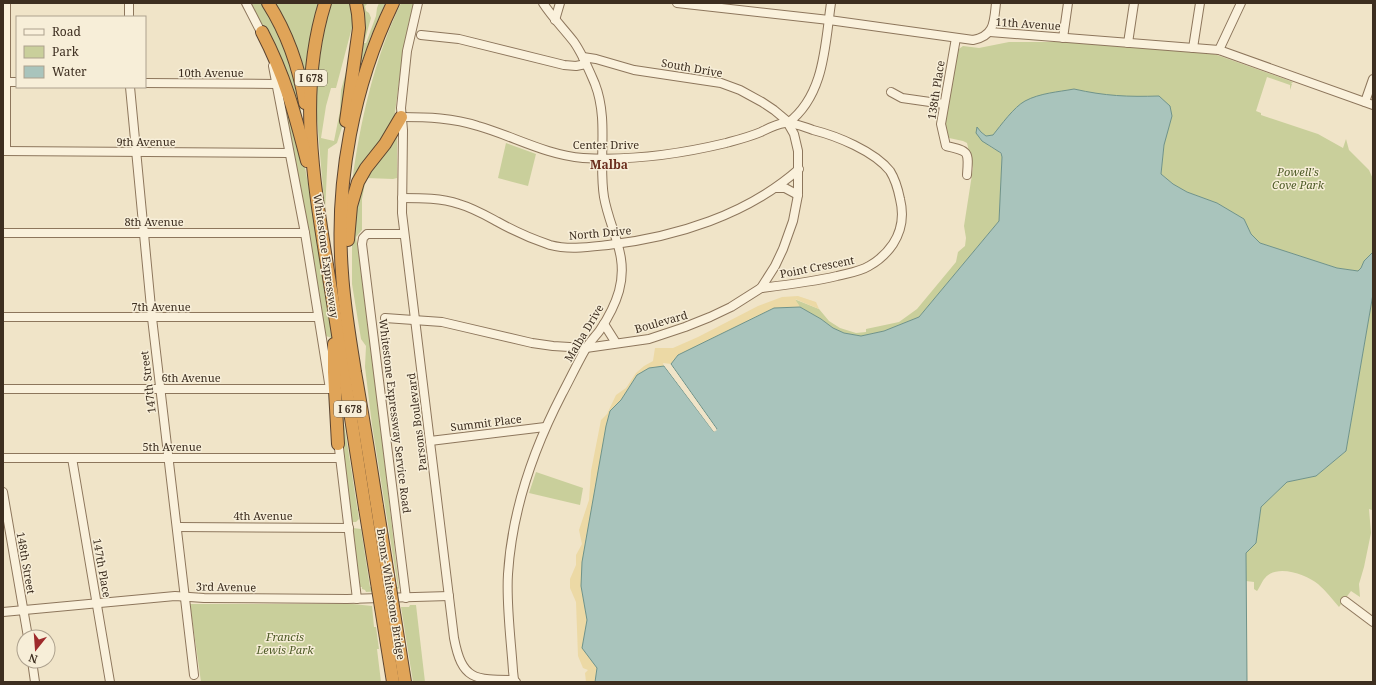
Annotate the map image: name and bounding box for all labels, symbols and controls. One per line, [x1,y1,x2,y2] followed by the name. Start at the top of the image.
[995,14,1061,33] street label: 11th Avenue
[16,16,146,88] legend
[52,23,82,40] text: Road
[52,43,80,60] text: Park
[660,55,724,80] street label: South Drive
[923,59,948,121] street label: 138th Place
[52,63,87,80] text: Water
[178,65,244,80] street label: 10th Avenue
[295,70,327,86] road number: I 678
[116,134,176,149] street label: 9th Avenue
[573,137,639,152] street label: Center Drive
[590,156,628,173] district label: Malba
[1272,164,1325,192] park label: Powell's Cove Park
[310,193,343,320] street label: Whitestone Expressway
[124,214,184,229] street label: 8th Avenue
[568,222,632,243] street label: North Drive
[778,252,855,281] street label: Point Crescent
[131,299,191,314] street label: 7th Avenue
[560,301,607,364] street label: Malba Drive
[633,307,689,336] street label: Boulevard
[376,318,415,514] street label: Whitestone Expressway Service Road
[136,350,159,414] street label: 147th Street
[161,370,221,385] street label: 6th Avenue
[403,372,430,472] street label: Parsons Boulevard
[334,401,366,417] road number: I 678
[450,411,522,434] street label: Summit Place
[142,439,202,454] street label: 5th Avenue
[233,508,293,523] street label: 4th Avenue
[374,527,409,661] street label: Bronx-Whitestone Bridge
[14,531,39,595] street label: 148th Street
[90,537,115,599] street label: 147th Place
[196,578,256,595] street label: 3rd Avenue
[16,629,56,669] north arrow
[255,629,314,657] park label: Francis Lewis Park
[26,651,39,667] text: N

